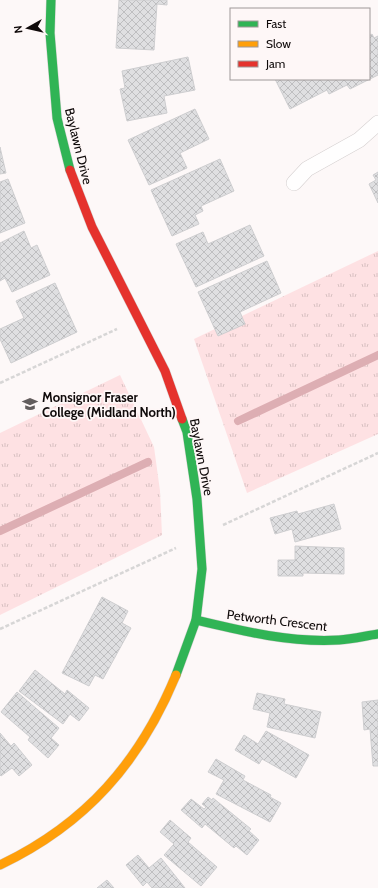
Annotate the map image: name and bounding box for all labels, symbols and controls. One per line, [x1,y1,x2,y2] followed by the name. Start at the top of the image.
[8,8,48,48] north arrow
[230,8,370,80] legend
[266,16,286,31] text: Fast
[11,25,26,34] text: N
[266,36,291,51] text: Slow
[265,56,285,71] text: Jam
[62,106,96,186] street label: Baylawn Drive
[42,389,176,420] place label: Monsignor Fraser College (Midland North)
[21,395,39,413] school or university icon: Monsignor Fraser College (Midland North)
[187,417,217,497] street label: Baylawn Drive
[226,606,329,634] street label: Petworth Crescent

